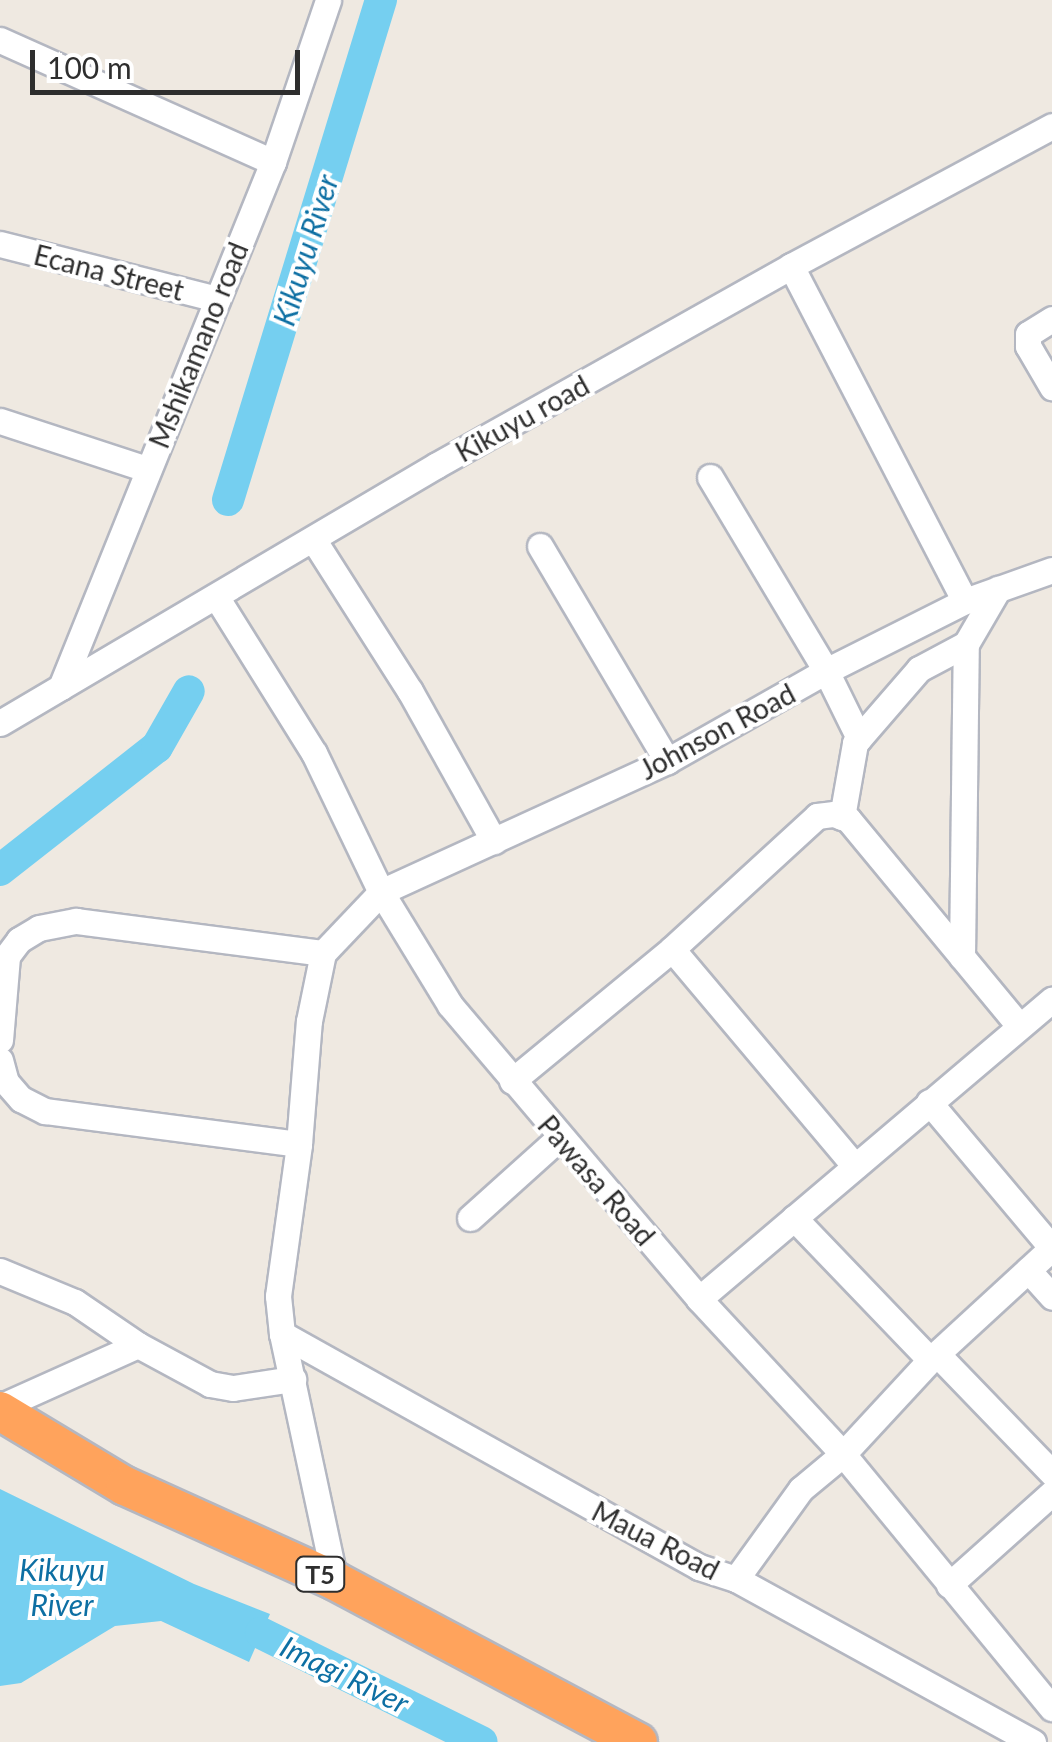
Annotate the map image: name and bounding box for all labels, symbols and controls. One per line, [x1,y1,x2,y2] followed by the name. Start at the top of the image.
[35,30,305,92] scale bar
[47,49,132,85] text: 100 m
[265,170,345,330] water label: Kikuyu River
[31,237,187,307] street label: Ecana Street
[141,237,255,453] street label: Mshikamano road
[449,368,595,468] street label: Kikuyu road
[633,676,801,786] street label: Johnson Road
[531,1108,663,1252] street label: Pawasa Road
[587,1494,725,1586] street label: Maua Road
[19,1551,105,1622] water label: Kikuyu River
[295,1554,345,1594] road number: T5
[275,1628,415,1720] water label: Imagi River

